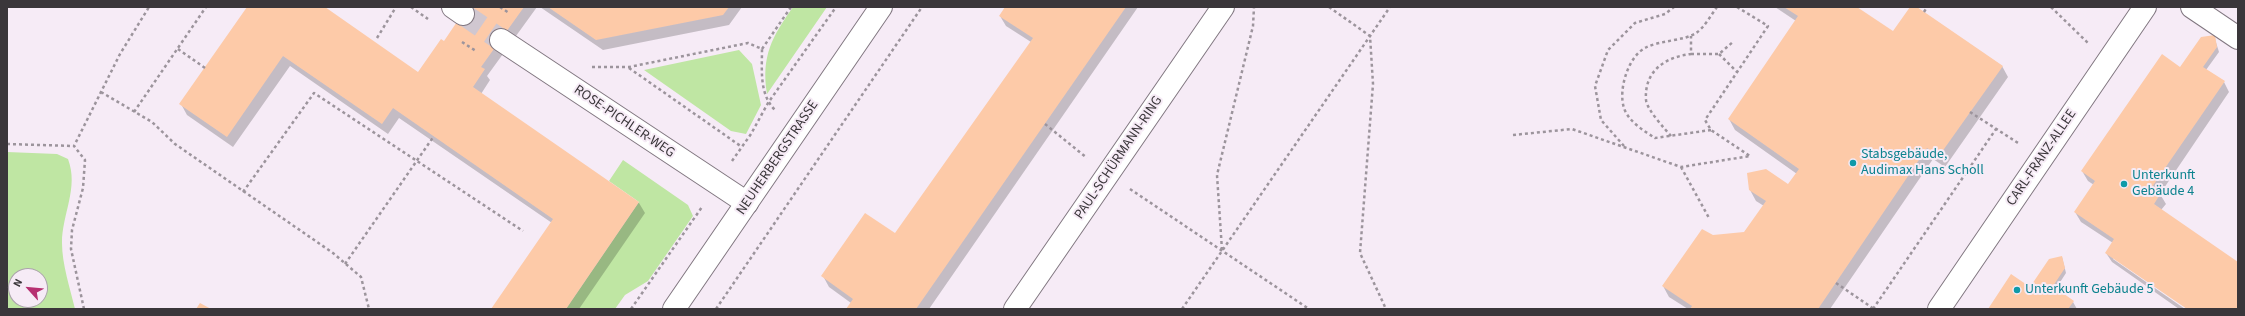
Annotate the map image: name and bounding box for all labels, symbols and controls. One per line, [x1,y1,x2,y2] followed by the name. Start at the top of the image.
[570,82,678,162] street label: ROSE-PICHLER-WEG
[1071,93,1167,223] street label: PAUL-SCHÜRMANN-RING
[733,98,823,218] street label: NEUHERBERGSTRASSE
[2003,107,2081,209] street label: CARL-FRANZ-ALLEE
[1861,147,1984,180] place label: Stabsgebäude, Audimax Hans Scholl
[1848,158,1858,168] marker: Stabsgebäude, Audimax Hans Scholl
[2132,168,2195,200] place label: Unterkunft Gebäude 4
[2119,179,2129,189] marker: Unterkunft Gebäude 4
[8,268,48,308] north arrow
[9,276,26,289] text: N
[2025,282,2153,298] place label: Unterkunft Gebäude 5
[2012,285,2022,295] marker: Unterkunft Gebäude 5

